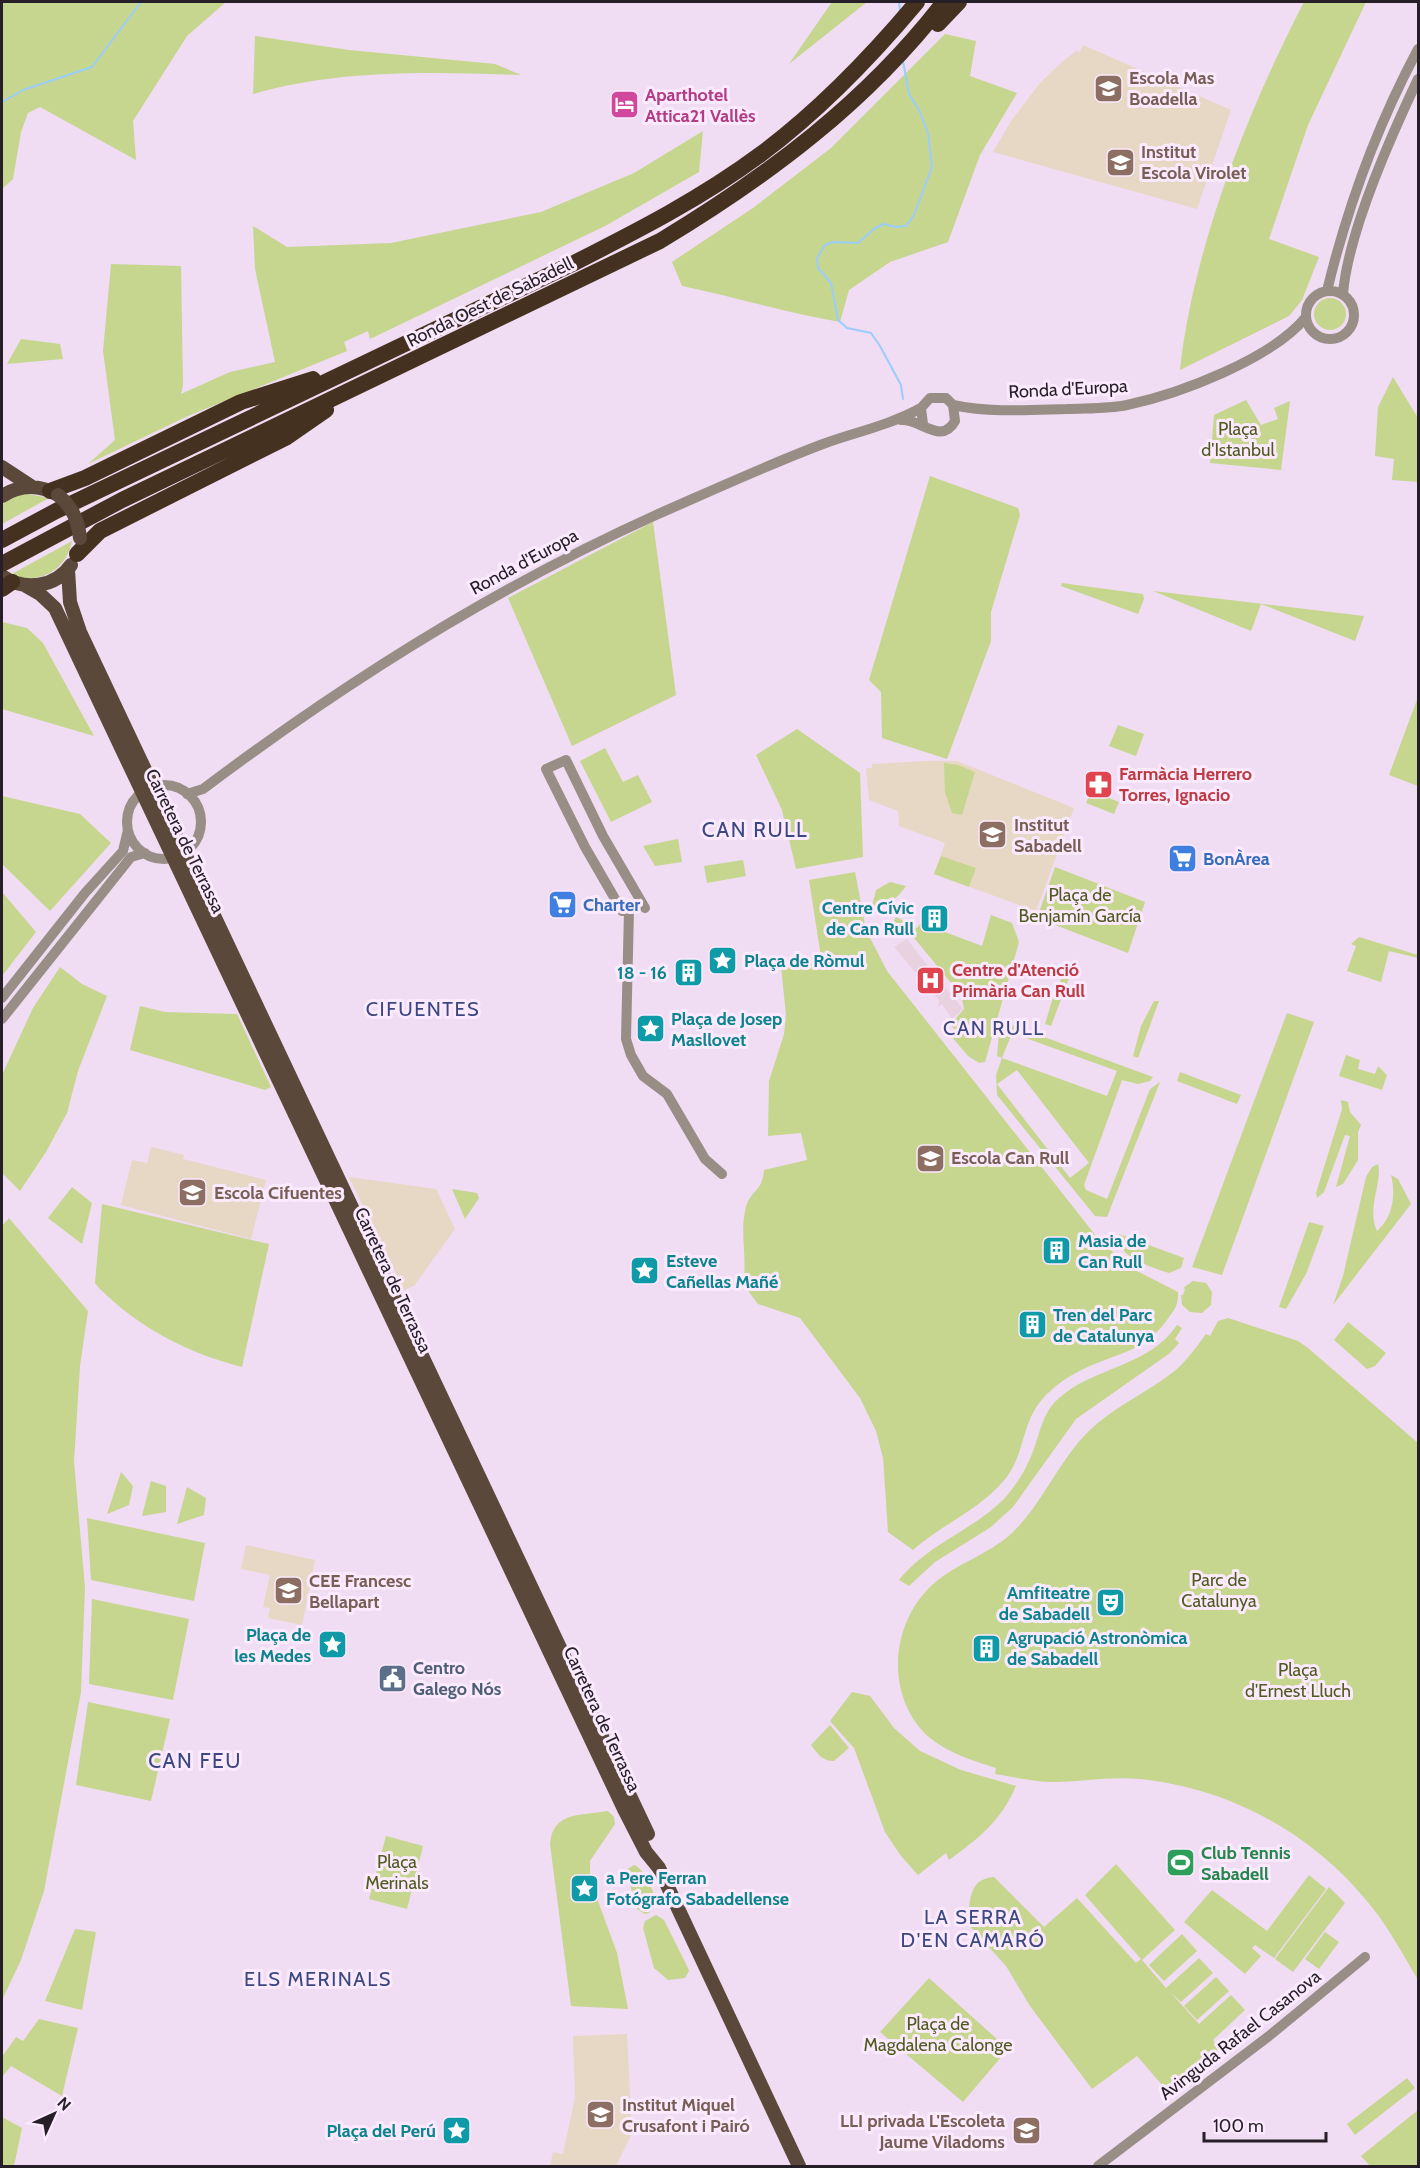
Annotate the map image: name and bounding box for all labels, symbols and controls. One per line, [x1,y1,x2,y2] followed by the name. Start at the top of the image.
[1129,67,1215,110] place label: Escola Mas Boadella
[1092,72,1124,104] school or university icon: Escola Mas Boadella
[645,84,756,127] place label: Aparthotel Attica21 Vallès
[608,89,640,121] hotel icon: Aparthotel Attica21 Vallès
[1141,141,1246,184] place label: Institut Escola Virolet
[1104,146,1136,178] school or university icon: Institut Escola Virolet
[403,252,577,352] street label: Ronda Oest de Sabadell
[1008,375,1129,403] street label: Ronda d'Europa
[1201,418,1275,461] park label: Plaça d'Istanbul
[466,524,582,600] street label: Ronda d'Europa
[1119,763,1252,806] place label: Farmàcia Herrero Torres, Ignacio
[141,765,230,917] street label: Carretera de Terrassa
[1082,768,1114,800] pharmacy icon: Farmàcia Herrero Torres, Ignacio
[1014,814,1082,857] place label: Institut Sabadell
[702,817,808,842] district label: CAN RULL
[977,819,1009,851] school or university icon: Institut Sabadell
[1166,843,1198,875] supermarket icon: BonÀrea
[1203,848,1270,870] place label: BonÀrea
[1018,884,1142,927] park label: Plaça de Benjamín García
[546,889,578,921] supermarket icon: Charter
[583,894,640,916] place label: Charter
[822,897,914,940] place label: Centre Cívic de Can Rull
[919,902,951,934] building icon: Centre Cívic de Can Rull
[707,945,739,977] place icon: Plaça de Ròmul
[744,950,865,972] place label: Plaça de Ròmul
[672,957,704,989] building icon: 18 - 16
[952,959,1085,1002] place label: Centre d'Atenció Primària Can Rull
[617,962,667,984] place label: 18 - 16
[915,964,947,996] hospital icon: Centre d'Atenció Primària Can Rull
[366,997,480,1021] district label: CIFUENTES
[671,1008,782,1051] place label: Plaça de Josep Masllovet
[634,1013,666,1045] place icon: Plaça de Josep Masllovet
[943,1016,1045,1040] district label: CAN RULL
[914,1142,946,1174] school or university icon: Escola Can Rull
[951,1147,1070,1169] place label: Escola Can Rull
[177,1177,209,1209] school or university icon: Escola Cifuentes
[214,1182,342,1204] place label: Escola Cifuentes
[350,1204,436,1356] street label: Carretera de Terrassa
[1078,1230,1146,1273] place label: Masia de Can Rull
[1041,1235,1073,1267] building icon: Masia de Can Rull
[666,1250,778,1293] place label: Esteve Cañellas Mañé
[629,1255,661,1287] place icon: Esteve Cañellas Mañé
[1053,1304,1154,1347] place label: Tren del Parc de Catalunya
[1016,1309,1048,1341] building icon: Tren del Parc de Catalunya
[1181,1569,1257,1612] park label: Parc de Catalunya
[309,1570,411,1613] place label: CEE Francesc Bellapart
[272,1575,304,1607] school or university icon: CEE Francesc Bellapart
[999,1582,1090,1625] place label: Amfiteatre de Sabadell
[1095,1587,1127,1619] theatre icon: Amfiteatre de Sabadell
[234,1624,311,1667] place label: Plaça de les Medes
[1007,1627,1188,1670] place label: Agrupació Astronòmica de Sabadell
[316,1629,348,1661] place icon: Plaça de les Medes
[970,1632,1002,1664] building icon: Agrupació Astronòmica de Sabadell
[559,1643,645,1795] street label: Carretera de Terrassa
[413,1657,502,1700] place label: Centro Galego Nós
[1245,1659,1351,1702] park label: Plaça d'Ernest Lluch
[376,1662,408,1694] public building icon: Centro Galego Nós
[148,1748,242,1773] district label: CAN FEU
[1201,1842,1291,1885] place label: Club Tennis Sabadell
[1164,1847,1196,1879] sports icon: Club Tennis Sabadell
[365,1851,429,1894] park label: Plaça Merinals
[606,1867,789,1910] place label: a Pere Ferran Fotógrafo Sabadellense
[569,1872,601,1904] place icon: a Pere Ferran Fotógrafo Sabadellense
[901,1905,1045,1952] district label: LA SERRA D'EN CAMARÓ
[1155,1965,1325,2105] street label: Avinguda Rafael Casanova
[244,1967,392,1991] district label: ELS MERINALS
[864,2013,1012,2056] park label: Plaça de Magdalena Calonge
[24,2084,84,2144] north arrow
[54,2093,75,2114] text: N
[622,2094,750,2137] place label: Institut Miquel Crusafont i Pairó
[585,2099,617,2131] school or university icon: Institut Miquel Crusafont i Pairó
[1204,2105,1326,2143] scale bar
[840,2110,1005,2153] place label: LLI privada L'Escoleta Jaume Viladoms
[441,2115,473,2147] place icon: Plaça del Perú
[1010,2115,1042,2147] school or university icon: LLI privada L'Escoleta Jaume Viladoms
[1213,2115,1264,2137] text: 100 m
[326,2120,436,2142] place label: Plaça del Perú

